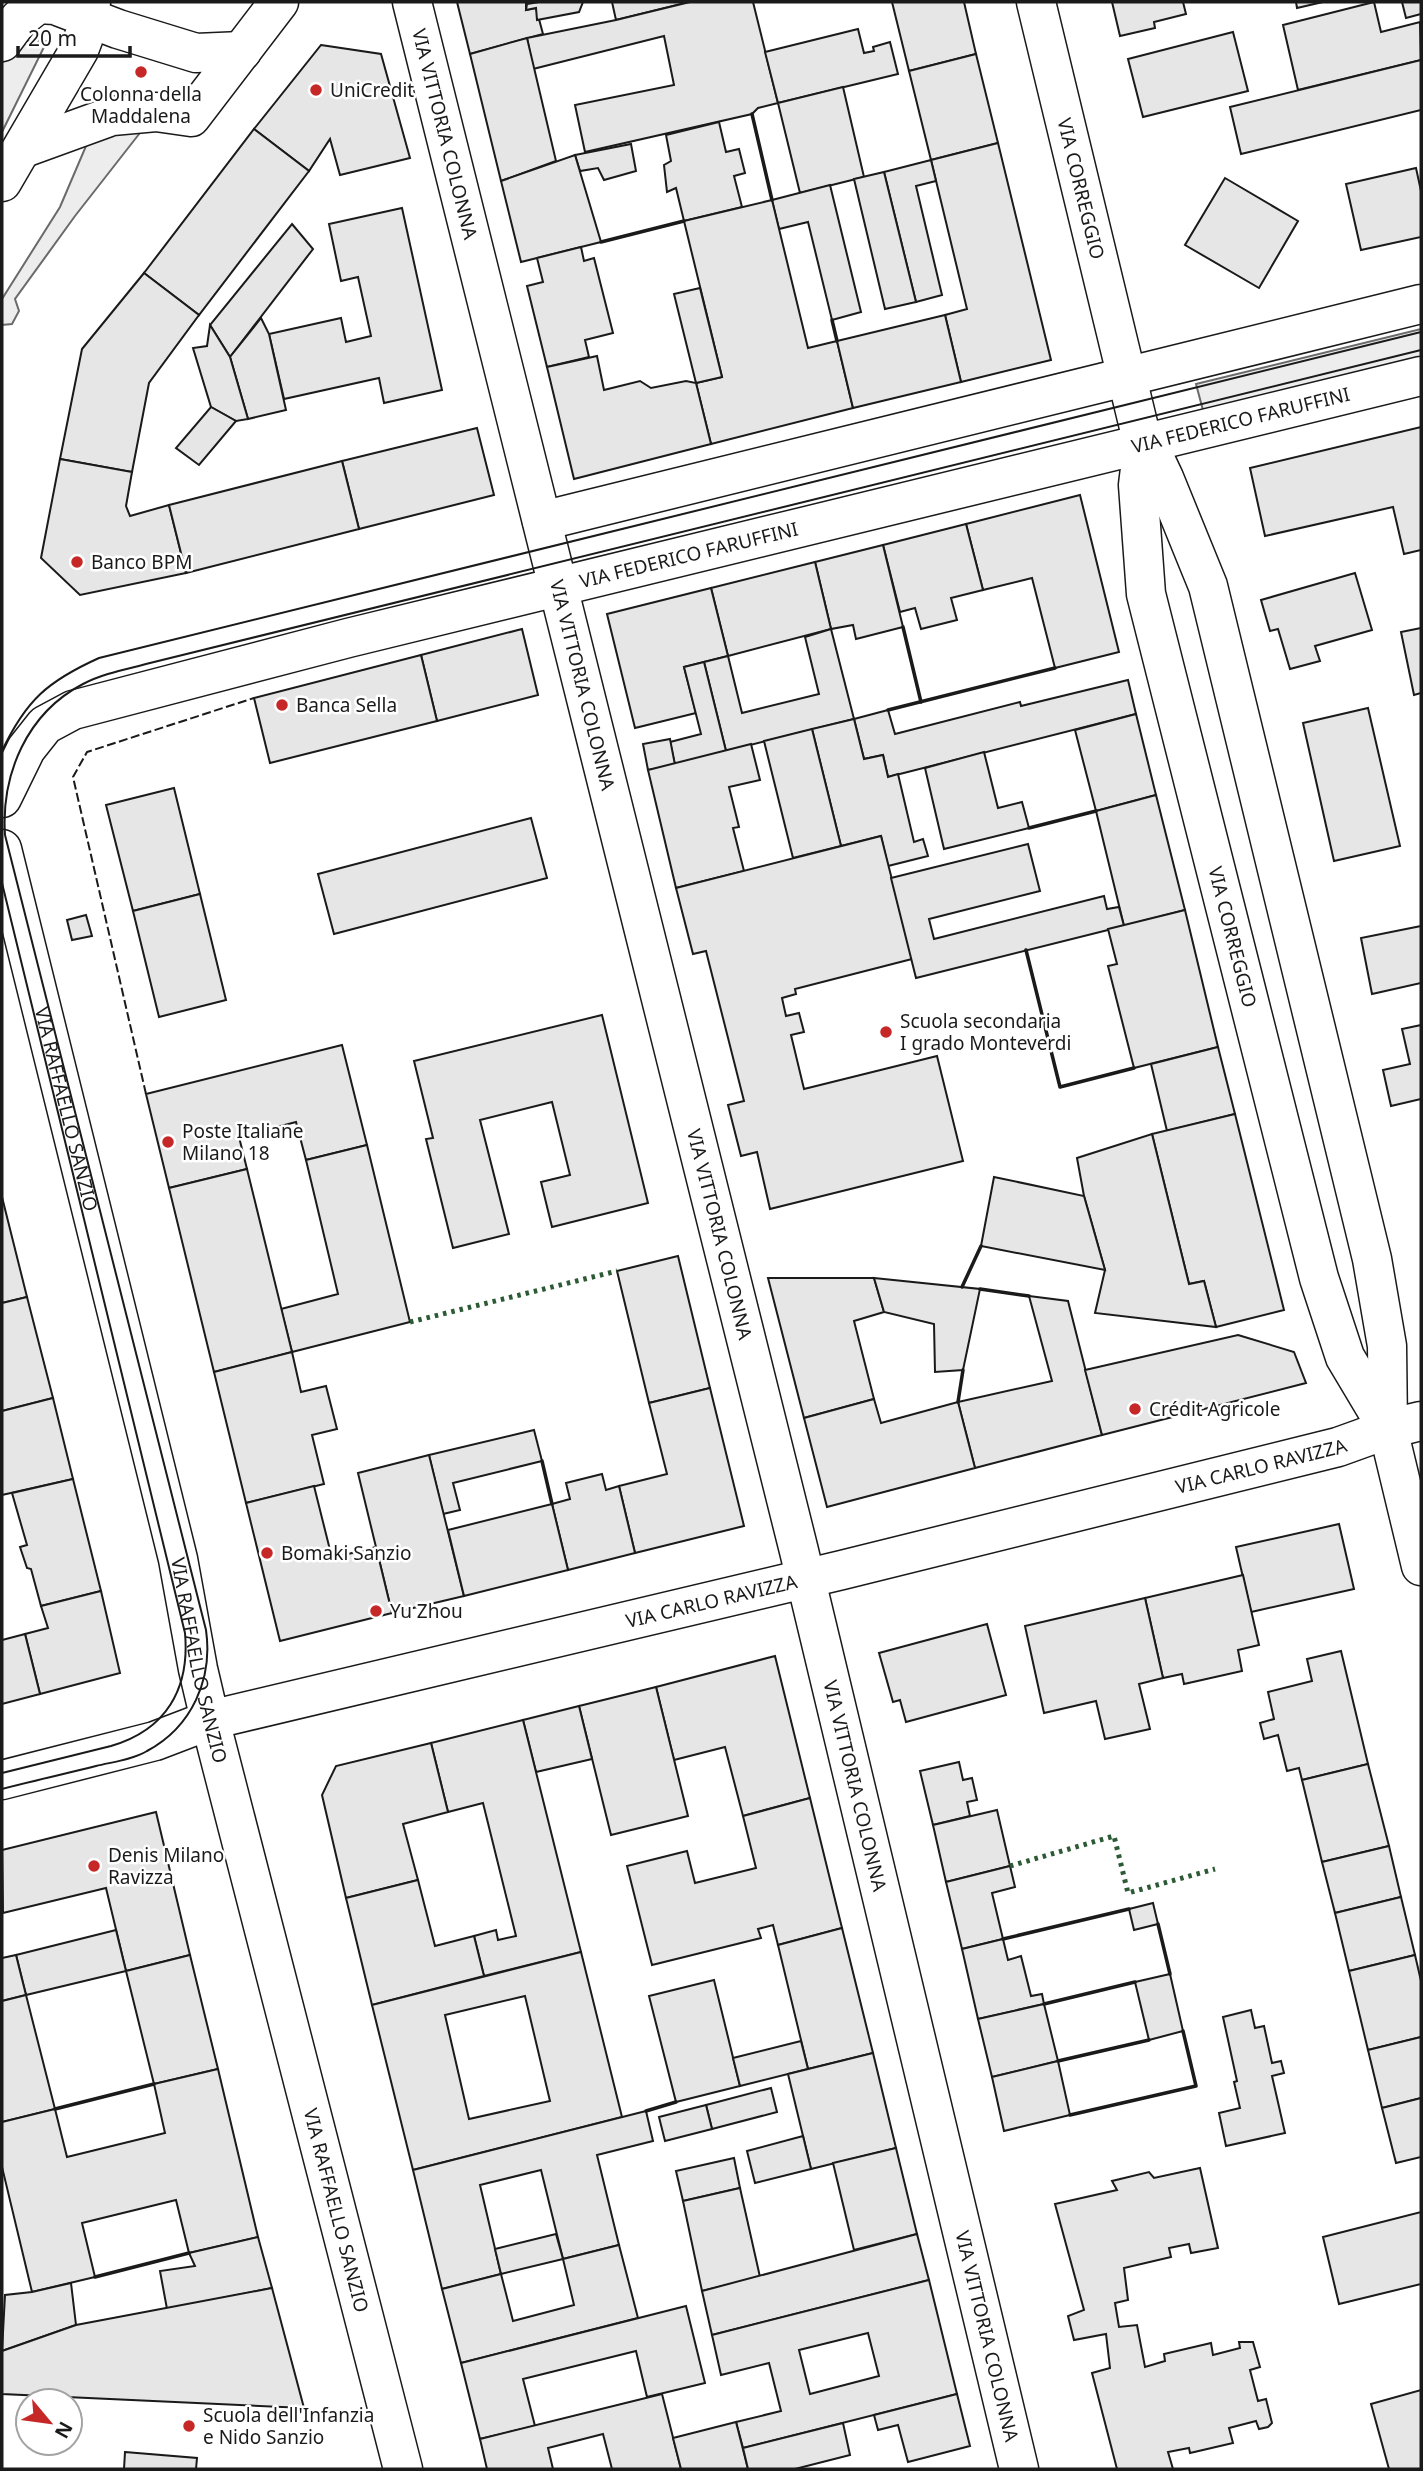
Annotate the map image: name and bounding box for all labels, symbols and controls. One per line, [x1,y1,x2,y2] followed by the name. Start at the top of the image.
[18,14,130,58] scale bar
[28,24,77,52] text: 20 m
[406,26,484,243] street label: VIA VITTORIA COLONNA
[133,64,149,80] marker: Colonna della Maddalena
[330,77,414,103] place label: UniCredit
[80,81,202,129] place label: Colonna della Maddalena
[308,82,324,98] marker: UniCredit
[1052,115,1111,262] street label: VIA CORREGGIO
[1129,381,1352,459] street label: VIA FEDERICO FARUFFINI
[577,516,801,594] street label: VIA FEDERICO FARUFFINI
[91,549,192,575] place label: Banco BPM
[69,554,85,570] marker: Banco BPM
[544,577,622,794] street label: VIA VITTORIA COLONNA
[296,692,397,718] place label: Banca Sella
[274,697,290,713] marker: Banca Sella
[1202,864,1263,1010] street label: VIA CORREGGIO
[29,1004,104,1214] street label: VIA RAFFAELLO SANZIO
[900,1008,1071,1056] place label: Scuola secondaria I grado Monteverdi
[878,1024,894,1040] marker: Scuola secondaria I grado Monteverdi
[182,1118,304,1166] place label: Poste Italiane Milano 18
[681,1126,759,1343] street label: VIA VITTORIA COLONNA
[160,1134,176,1150] marker: Poste Italiane Milano 18
[1149,1396,1280,1422] place label: Crédit Agricole
[1127,1401,1143,1417] marker: Crédit Agricole
[1173,1432,1351,1500] street label: VIA CARLO RAVIZZA
[281,1540,411,1566] place label: Bomaki Sanzio
[259,1545,275,1561] marker: Bomaki Sanzio
[165,1555,234,1766] street label: VIA RAFFAELLO SANZIO
[623,1568,800,1634] street label: VIA CARLO RAVIZZA
[390,1598,463,1624] place label: Yu Zhou
[368,1603,384,1619] marker: Yu Zhou
[817,1678,893,1895] street label: VIA VITTORIA COLONNA
[108,1842,224,1890] place label: Denis Milano Ravizza
[86,1858,102,1874] marker: Denis Milano Ravizza
[298,2106,375,2315] street label: VIA RAFFAELLO SANZIO
[949,2228,1025,2445] street label: VIA VITTORIA COLONNA
[14,2387,84,2457] north arrow
[203,2402,374,2450] place label: Scuola dell'Infanzia e Nido Sanzio
[49,2417,79,2443] text: N
[181,2418,197,2434] marker: Scuola dell'Infanzia e Nido Sanzio

